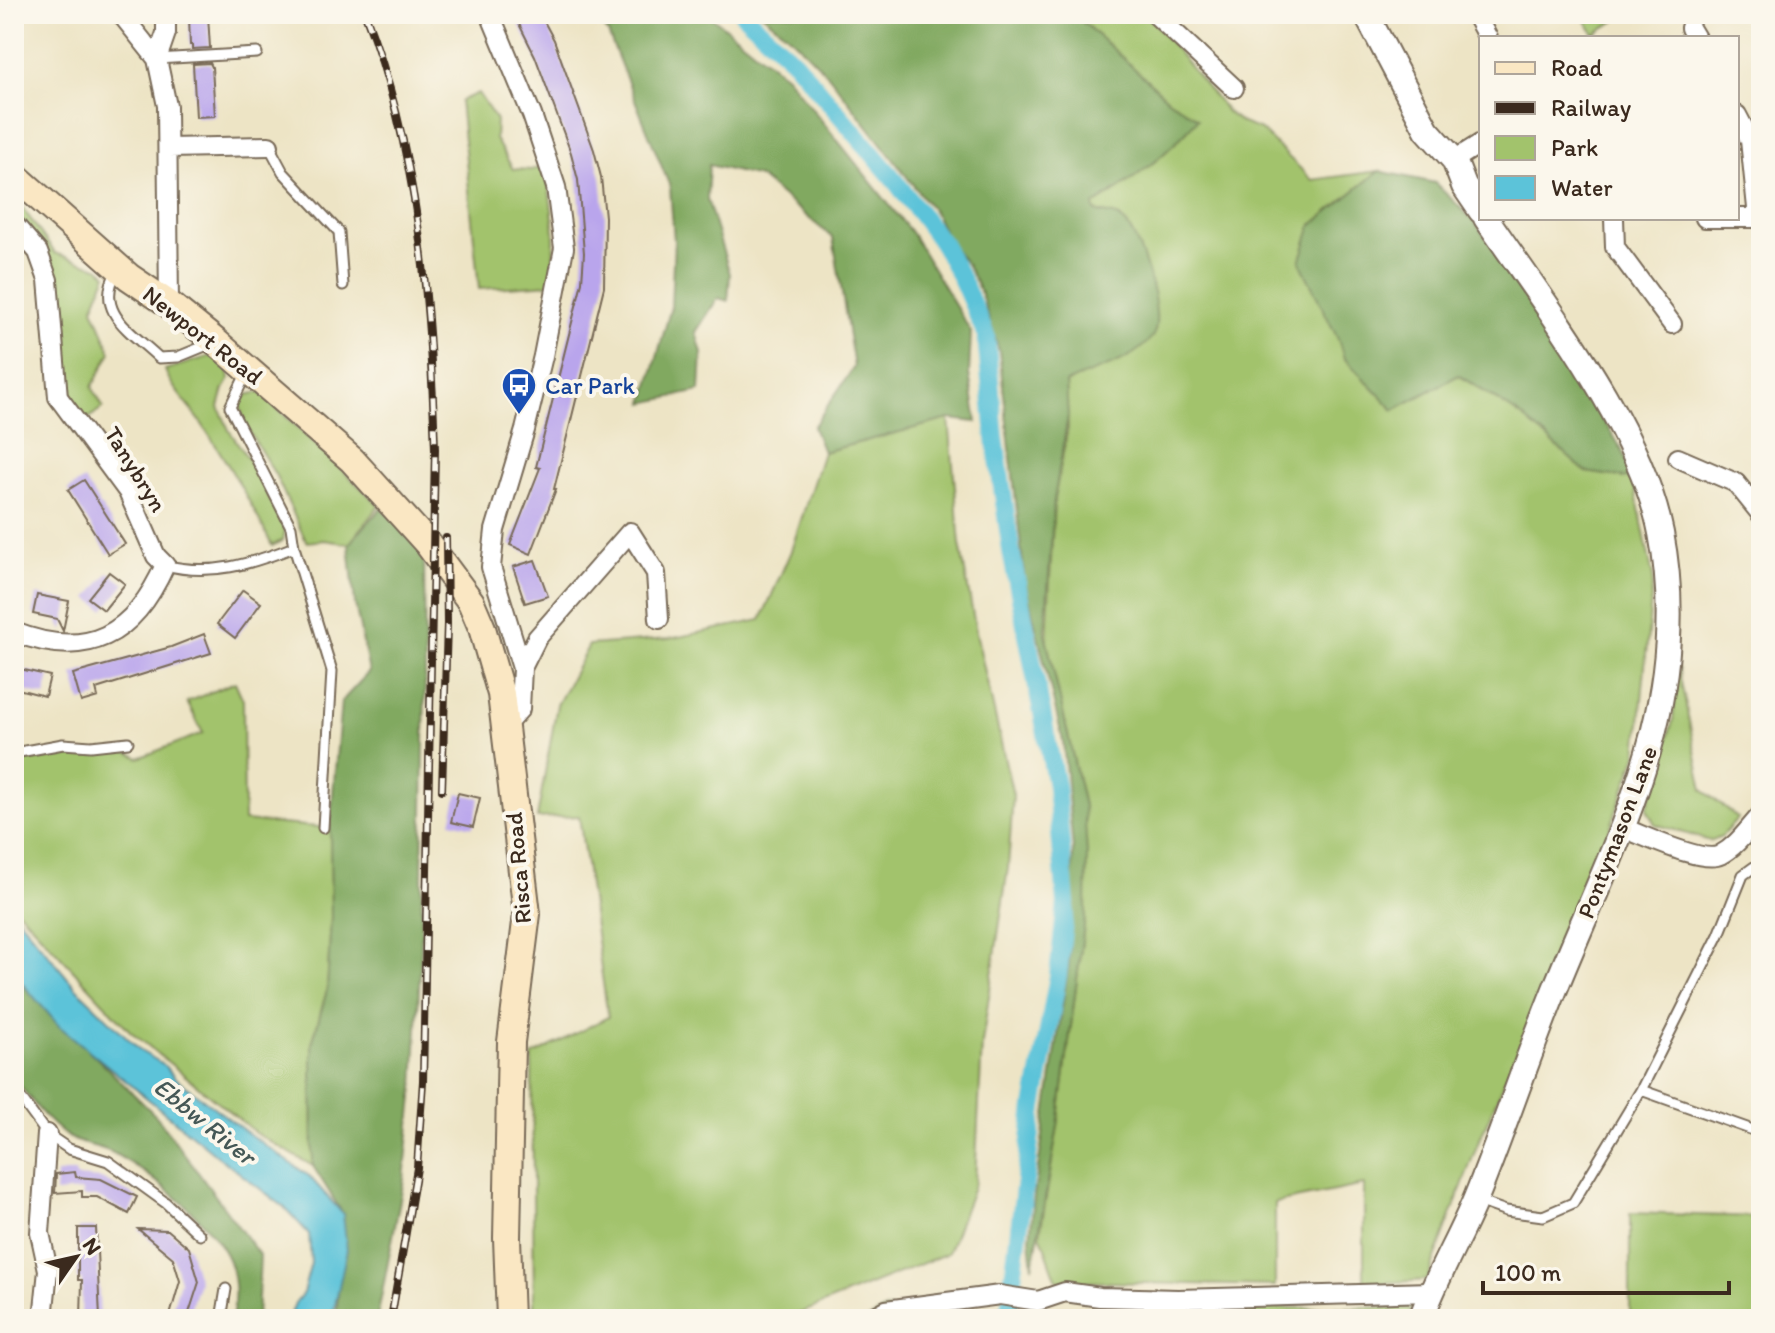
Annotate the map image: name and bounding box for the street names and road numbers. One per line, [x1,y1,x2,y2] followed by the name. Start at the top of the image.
[137,279,269,391] street label: Newport Road
[98,421,174,517] street label: Tanybryn
[1571,742,1663,922] street label: Pontymason Lane
[499,811,537,925] street label: Risca Road

